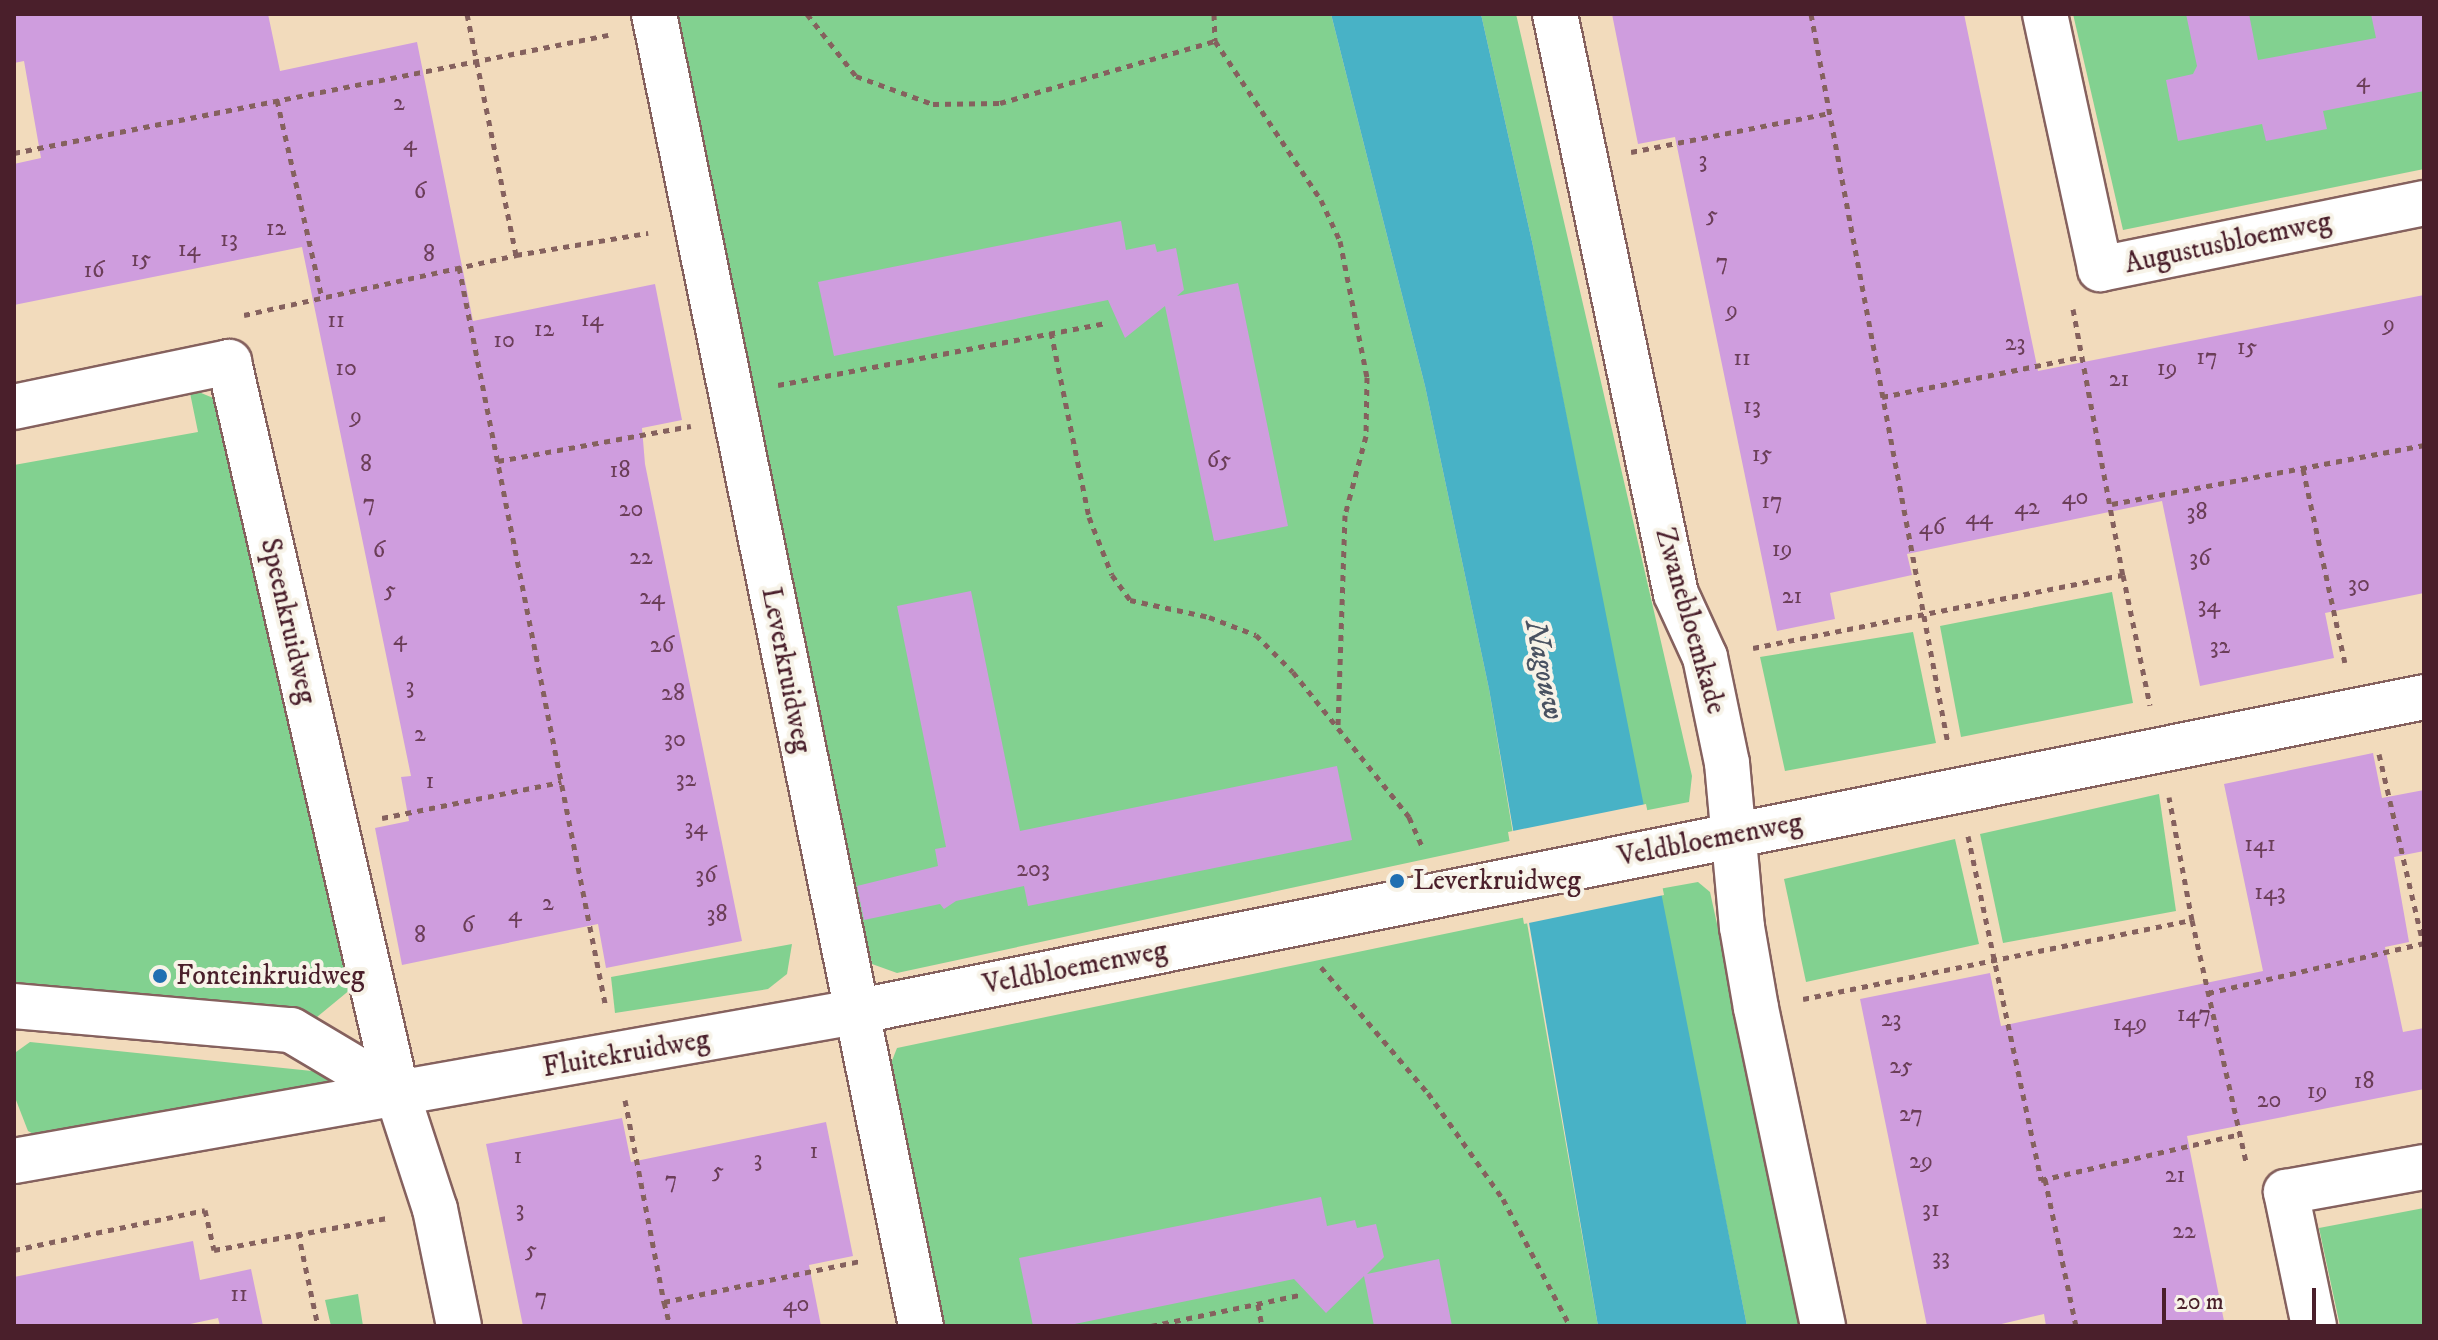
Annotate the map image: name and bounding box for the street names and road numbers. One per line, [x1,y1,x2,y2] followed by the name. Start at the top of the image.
[2122,205,2334,281] street label: Augustusbloemweg
[1647,524,1733,718] street label: Zwanebloemkade
[253,535,323,707] street label: Speenkruidweg
[753,584,819,756] street label: Leverkruidweg
[1615,806,1805,874] street label: Veldbloemenweg
[980,934,1170,1002] street label: Veldbloemenweg
[540,1023,712,1085] street label: Fluitekruidweg

